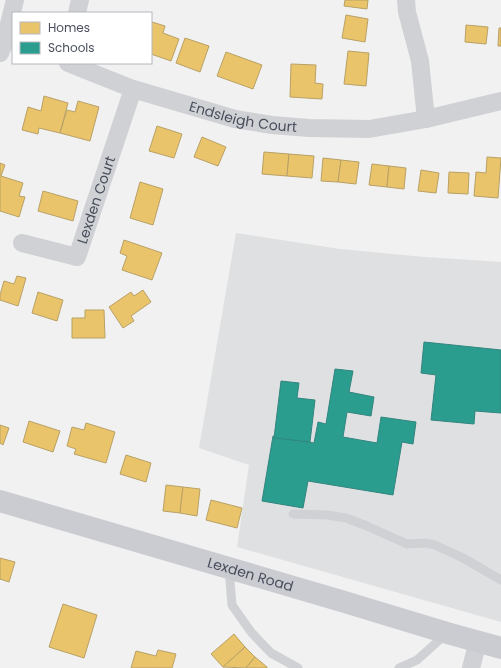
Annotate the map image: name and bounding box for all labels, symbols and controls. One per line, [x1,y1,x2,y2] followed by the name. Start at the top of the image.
[12,12,152,64] legend
[48,19,90,36] text: Homes
[48,39,95,56] text: Schools
[187,96,298,137] street label: Endsleigh Court
[72,153,120,246] street label: Lexden Court
[205,552,296,596] street label: Lexden Road

